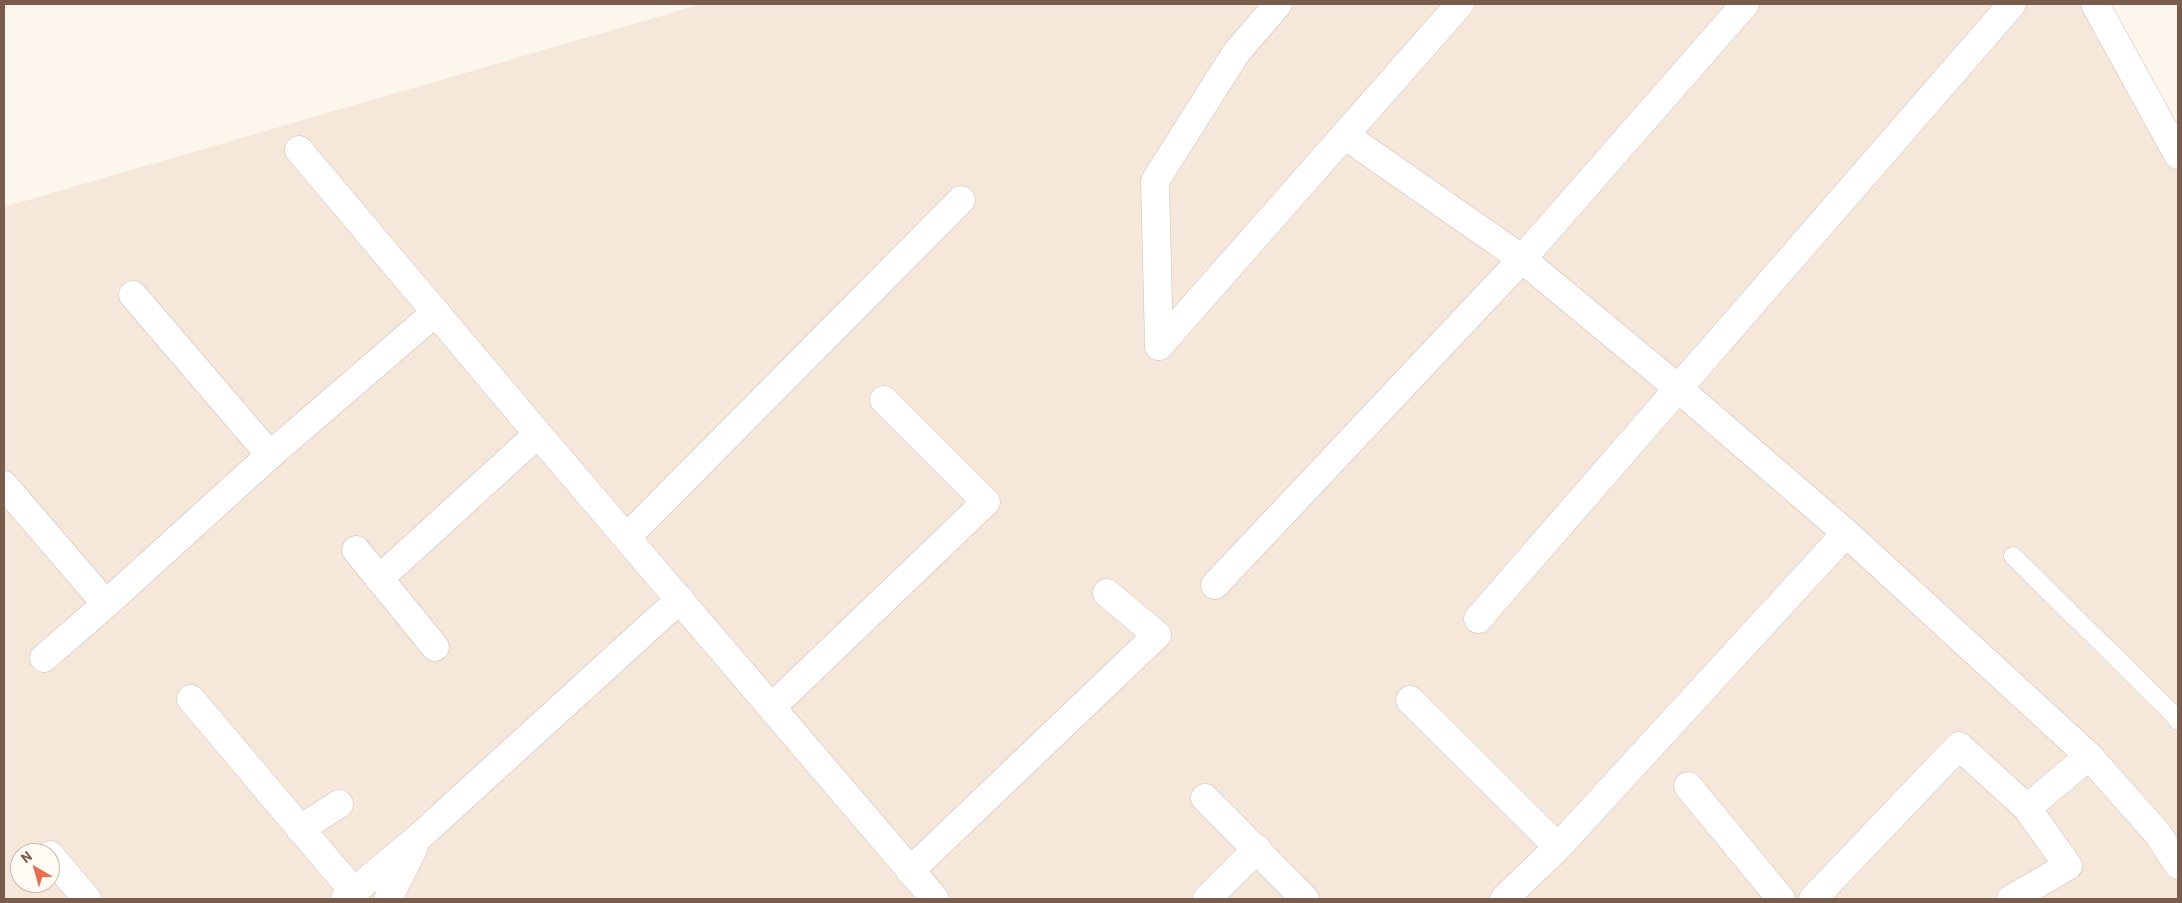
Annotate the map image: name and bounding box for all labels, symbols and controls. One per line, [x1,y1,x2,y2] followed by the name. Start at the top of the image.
[10,843,60,893] north arrow
[17,847,35,866] text: N

